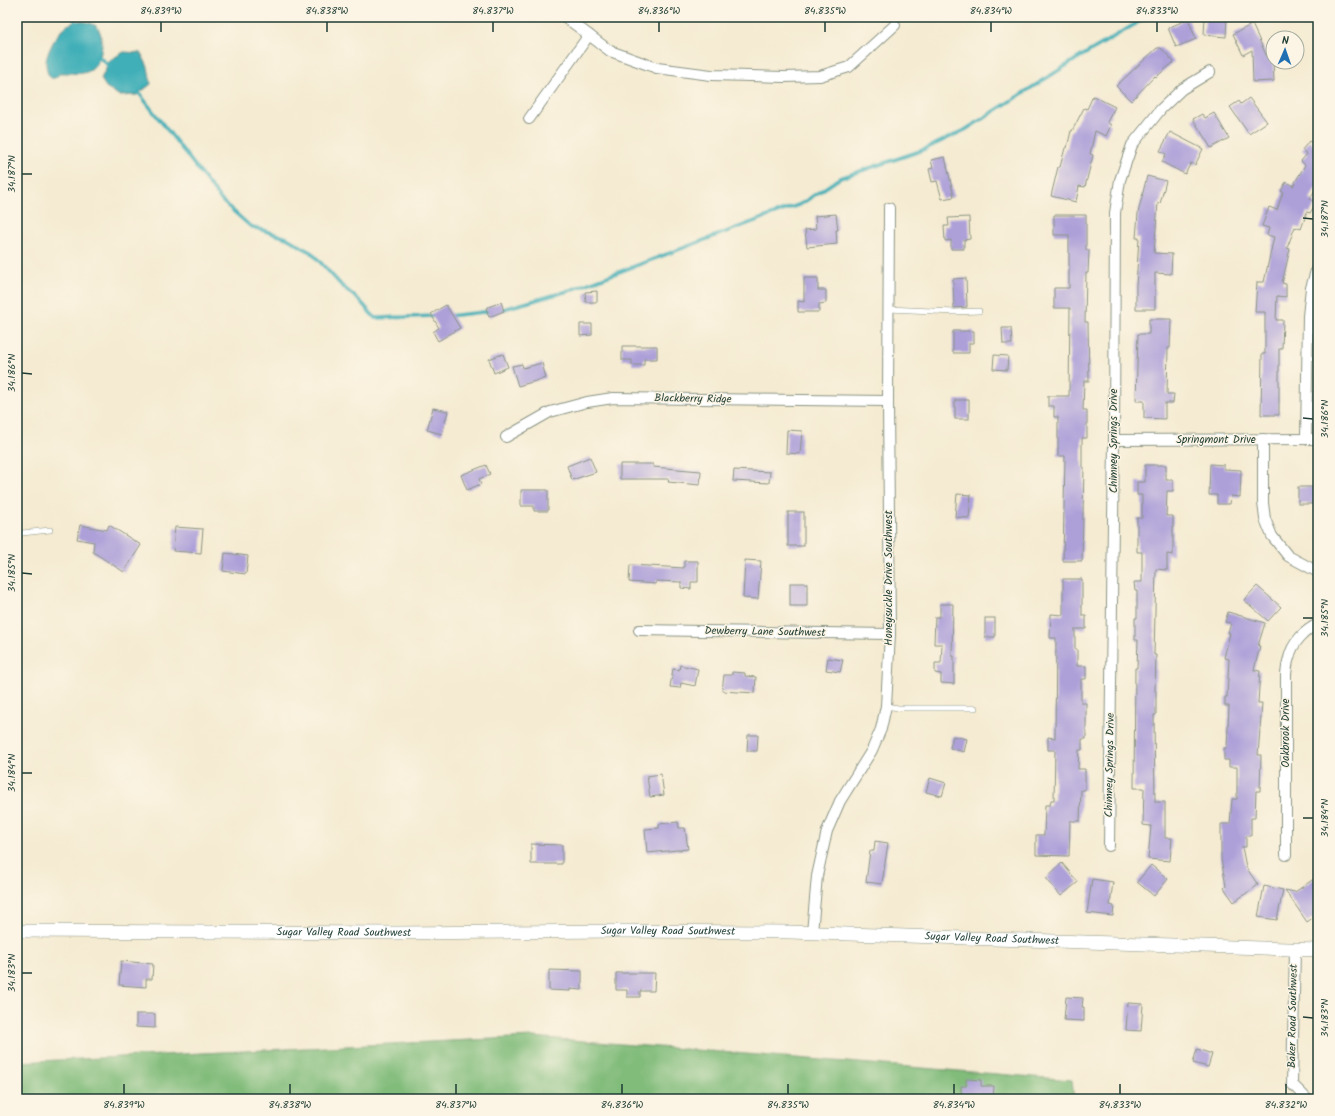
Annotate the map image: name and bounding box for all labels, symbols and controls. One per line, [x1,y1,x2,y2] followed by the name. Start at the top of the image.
[140,3,182,19] text: 84.839°W
[306,3,349,19] text: 84.838°W
[472,3,514,19] text: 84.837°W
[638,3,680,19] text: 84.836°W
[804,3,846,19] text: 84.835°W
[970,3,1012,19] text: 84.834°W
[1136,3,1178,19] text: 84.833°W
[1265,30,1305,70] north arrow
[1282,32,1289,50] text: N
[4,155,20,193] text: 34.187°N
[1317,200,1333,238] text: 34.187°N
[4,354,20,392] text: 34.186°N
[654,389,732,409] street label: Blackberry Ridge
[1105,389,1123,493] street label: Chimney Springs Drive
[1317,400,1333,438] text: 34.186°N
[1176,431,1256,449] street label: Springmont Drive
[880,510,898,646] street label: Honeysuckle Drive Southwest
[4,554,20,592] text: 34.185°N
[1317,599,1333,637] text: 34.185°N
[704,622,826,642] street label: Dewberry Lane Southwest
[1277,698,1295,767] street label: Oakbrook Drive
[1100,712,1120,818] street label: Chimney Springs Drive
[4,754,20,792] text: 34.184°N
[1317,799,1333,837] text: 34.184°N
[601,922,736,941] street label: Sugar Valley Road Southwest
[277,923,412,942] street label: Sugar Valley Road Southwest
[924,928,1060,950] street label: Sugar Valley Road Southwest
[4,953,20,992] text: 34.183°N
[1283,963,1303,1068] street label: Baker Road Southwest
[1317,998,1333,1037] text: 34.183°N
[103,1097,145,1113] text: 84.839°W
[269,1097,312,1113] text: 84.838°W
[435,1097,477,1113] text: 84.837°W
[601,1097,643,1113] text: 84.836°W
[767,1097,809,1113] text: 84.835°W
[933,1097,975,1113] text: 84.834°W
[1099,1097,1141,1113] text: 84.833°W
[1265,1097,1308,1113] text: 84.832°W

